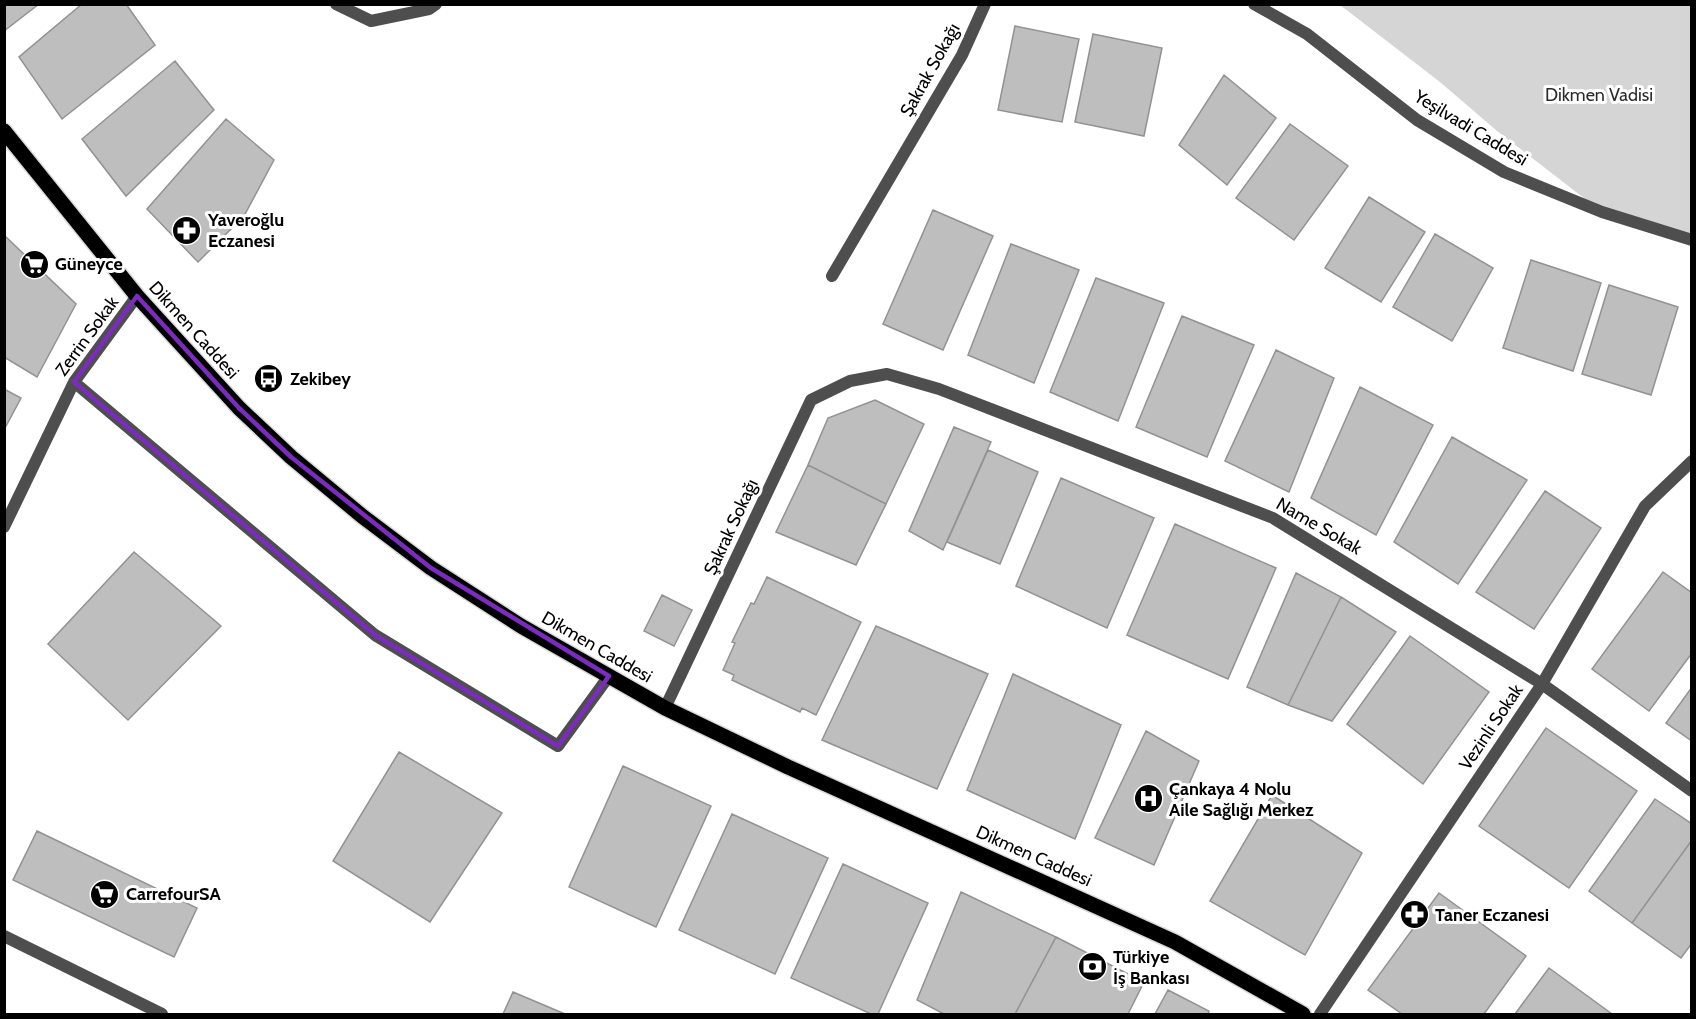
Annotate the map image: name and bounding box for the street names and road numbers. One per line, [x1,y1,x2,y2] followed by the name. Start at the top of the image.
[895,19,965,121] street label: Şakrak Sokağı
[1409,85,1532,171] street label: Yeşilvadi Caddesi
[144,277,244,383] street label: Dikmen Caddesi
[51,291,124,380] street label: Zerrin Sokak
[699,476,763,578] street label: Şakrak Sokağı
[1272,493,1367,560] street label: Name Sokak
[538,606,656,688] street label: Dikmen Caddesi
[1454,679,1528,774] street label: Vezinli Sokak
[973,821,1095,891] street label: Dikmen Caddesi

